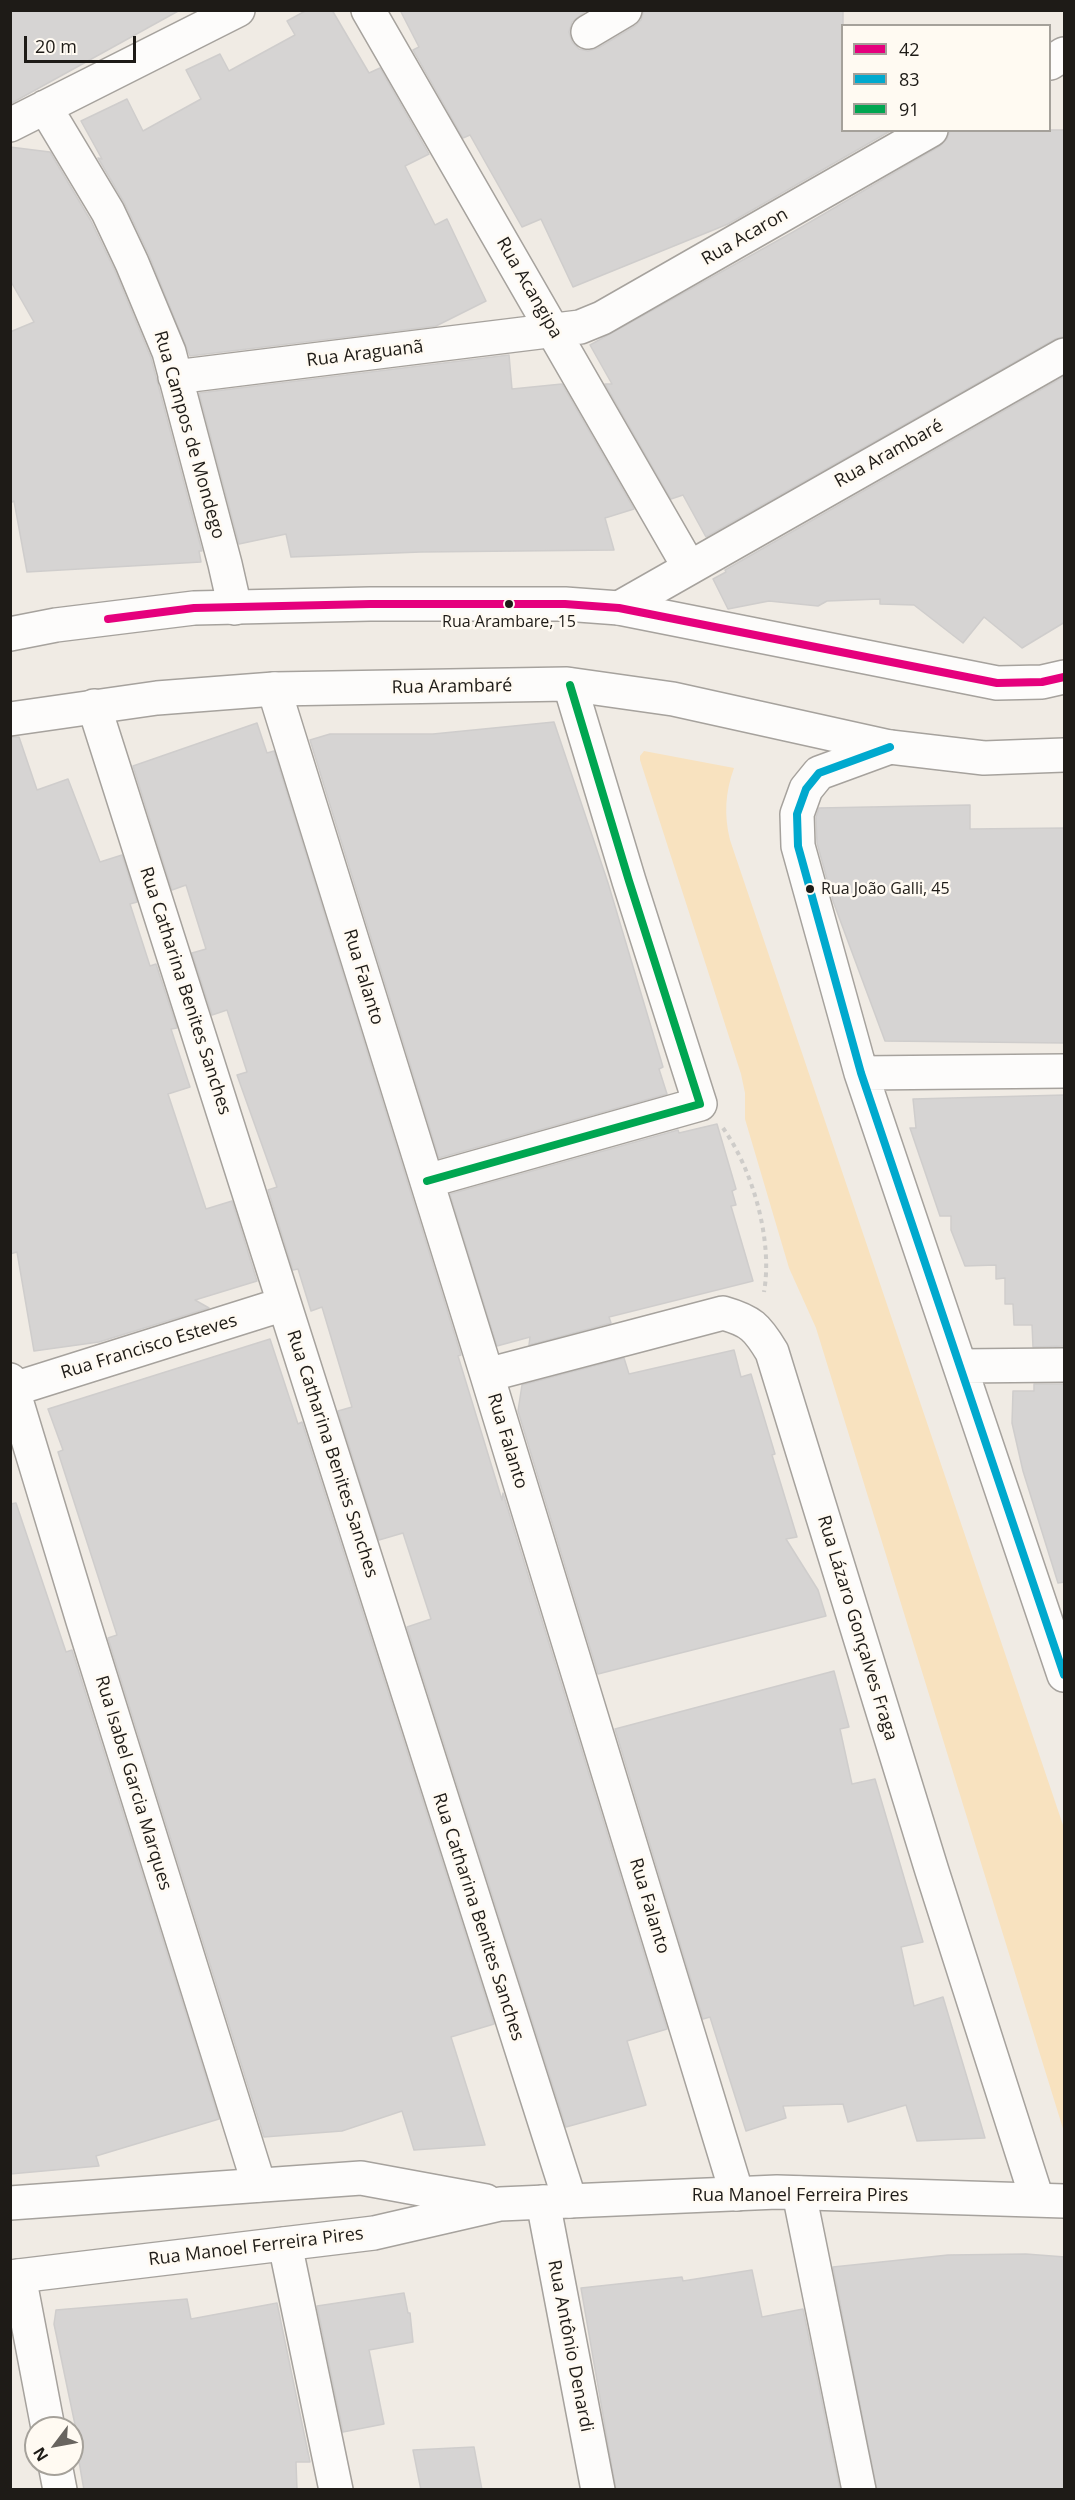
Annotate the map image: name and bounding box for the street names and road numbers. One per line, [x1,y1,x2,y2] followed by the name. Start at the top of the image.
[698,204,792,270] street label: Rua Acaron
[491,234,567,342] street label: Rua Acangipa
[149,328,229,542] street label: Rua Campos de Mondego
[305,336,425,372] street label: Rua Araguanã
[831,415,947,493] street label: Rua Arambaré
[391,675,513,699] street label: Rua Arambaré
[135,864,235,1118] street label: Rua Catharina Benites Sanches
[338,927,388,1027] street label: Rua Falanto
[58,1310,240,1384] street label: Rua Francisco Esteves
[282,1327,382,1581] street label: Rua Catharina Benites Sanches
[482,1391,532,1491] street label: Rua Falanto
[812,1513,902,1743] street label: Rua Lázaro Gonçalves Fraga
[90,1673,176,1893] street label: Rua Isabel Garcia Marques
[428,1790,528,2044] street label: Rua Catharina Benites Sanches
[624,1856,674,1956] street label: Rua Falanto
[692,2185,908,2207] street label: Rua Manoel Ferreira Pires
[147,2223,365,2271] street label: Rua Manoel Ferreira Pires
[543,2258,597,2434] street label: Rua Antônio Denardi

